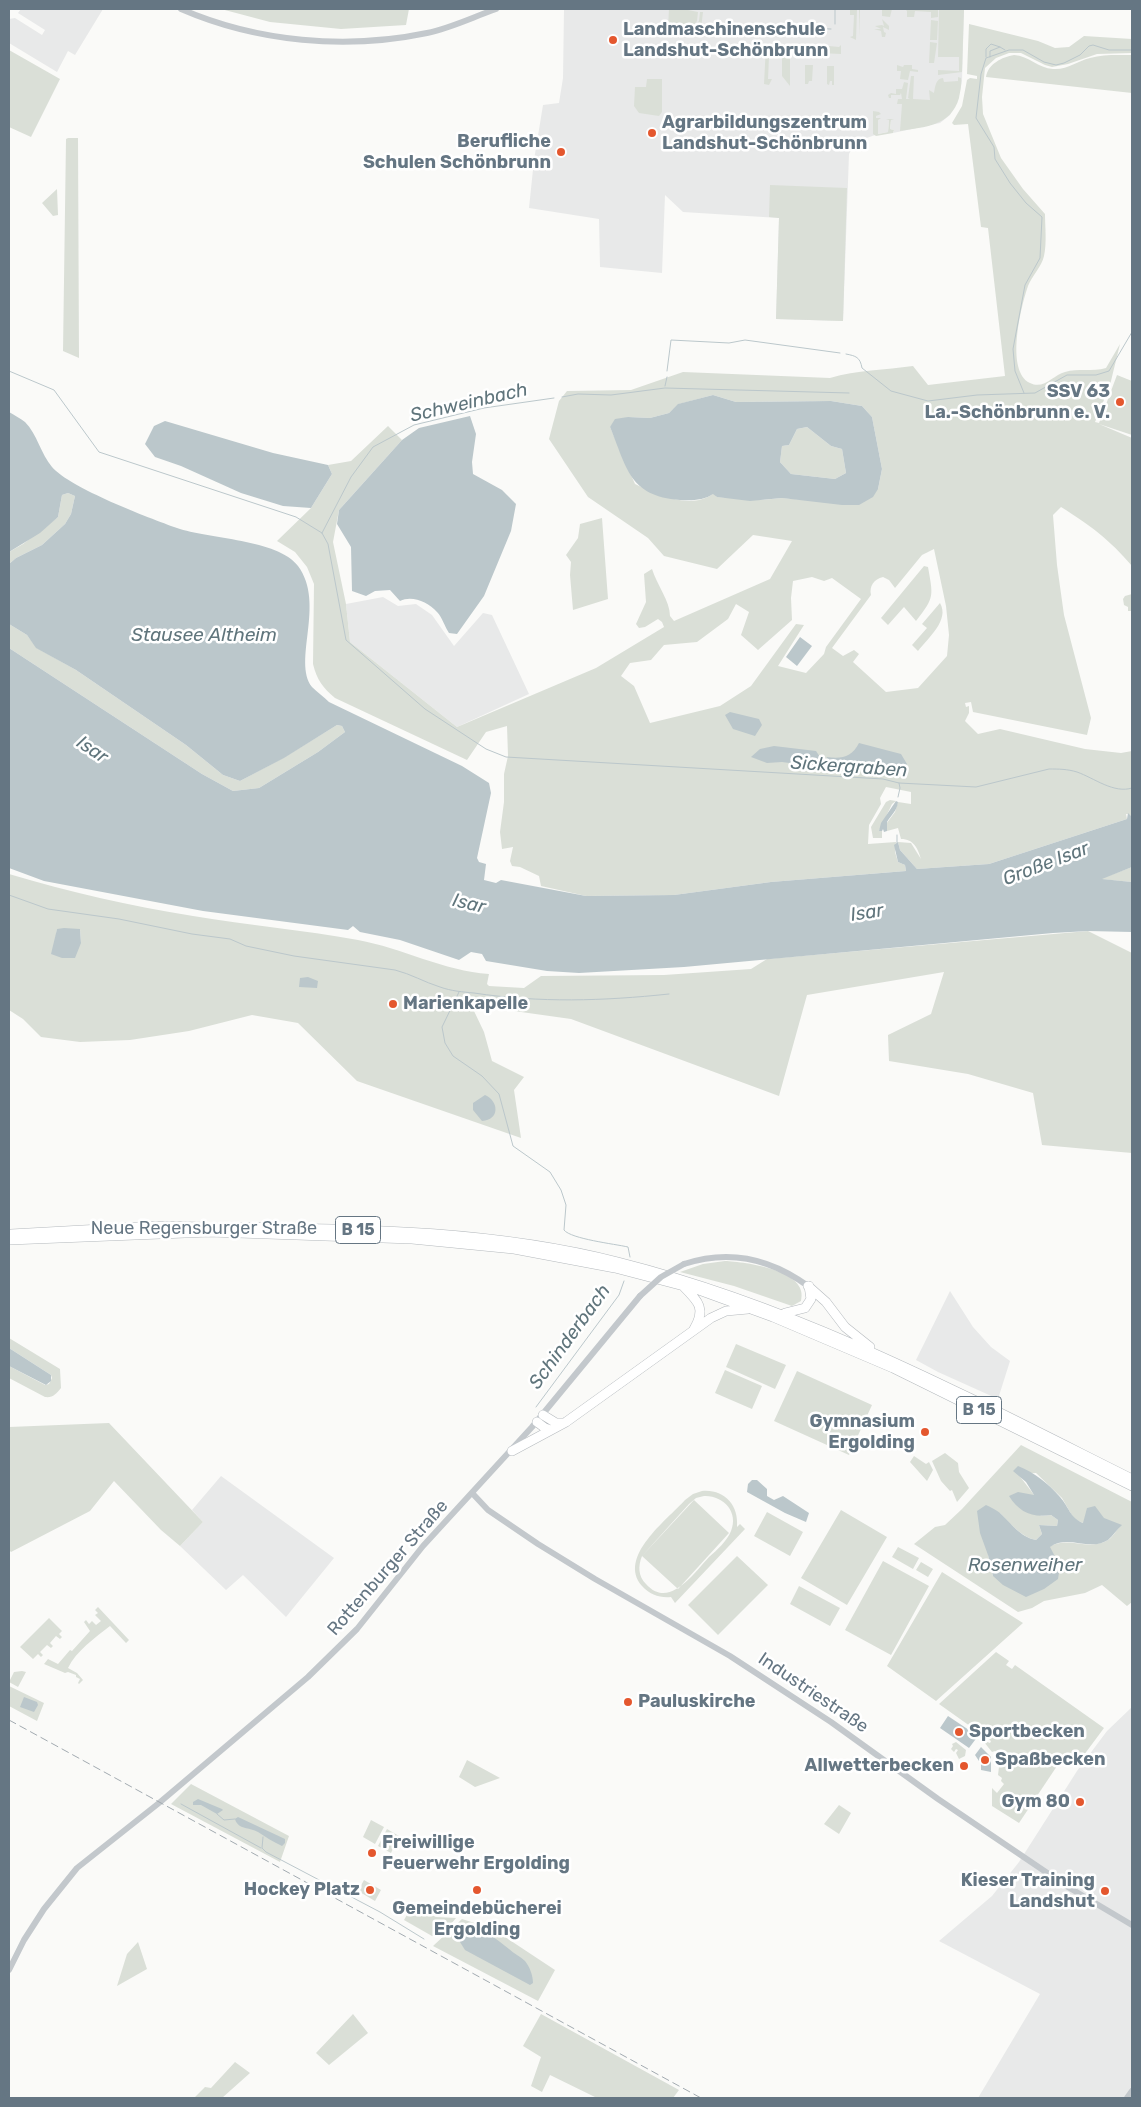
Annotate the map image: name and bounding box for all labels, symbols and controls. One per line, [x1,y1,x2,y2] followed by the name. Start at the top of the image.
[623,19,828,62] place label: Landmaschinenschule Landshut-Schönbrunn
[607,34,619,46] marker: Landmaschinenschule Landshut-Schönbrunn
[662,112,867,154] place label: Agrarbildungszentrum Landshut-Schönbrunn
[646,127,658,139] marker: Agrarbildungszentrum Landshut-Schönbrunn
[363,131,551,173] place label: Berufliche Schulen Schönbrunn
[555,146,567,158] marker: Berufliche Schulen Schönbrunn
[408,378,530,428] water label: Schweinbach
[924,381,1110,424] place label: SSV 63 La.-Schönbrunn e. V.
[1114,396,1126,408] marker: SSV 63 La.-Schönbrunn e. V.
[131,625,277,647] water label: Stausee Altheim
[72,731,112,769] water label: Isar
[790,752,908,782] water label: Sickergraben
[1000,837,1092,891] water label: Große Isar
[450,889,488,919] water label: Isar
[849,899,885,927] water label: Isar
[403,993,528,1015] place label: Marienkapelle
[387,998,399,1010] marker: Marienkapelle
[336,1216,380,1244] road number: B 15
[91,1218,317,1240] street label: Neue Regensburger Straße
[524,1280,616,1394] water label: Schinderbach
[956,1396,1002,1424] road number: B 15
[809,1411,915,1454] place label: Gymnasium Ergolding
[919,1426,931,1438] marker: Gymnasium Ergolding
[323,1496,453,1640] street label: Rottenburger Straße
[968,1555,1082,1577] water label: Rosenweiher
[754,1648,872,1738] street label: Industriestraße
[638,1691,756,1713] place label: Pauluskirche
[622,1696,634,1708] marker: Pauluskirche
[969,1721,1085,1743] place label: Sportbecken
[953,1726,965,1738] marker: Sportbecken
[995,1749,1105,1771] place label: Spaßbecken
[979,1754,991,1766] marker: Spaßbecken
[805,1755,954,1777] place label: Allwetterbecken
[958,1760,970,1772] marker: Allwetterbecken
[1002,1791,1070,1813] place label: Gym 80
[1074,1796,1086,1808] marker: Gym 80
[382,1832,570,1875] place label: Freiwillige Feuerwehr Ergolding
[366,1847,378,1859] marker: Freiwillige Feuerwehr Ergolding
[961,1870,1095,1912] place label: Kieser Training Landshut
[244,1879,360,1901] place label: Hockey Platz
[364,1884,376,1896] marker: Hockey Platz
[471,1884,483,1896] marker: Gemeindebücherei Ergolding
[1099,1885,1111,1897] marker: Kieser Training Landshut
[392,1898,562,1940] place label: Gemeindebücherei Ergolding

